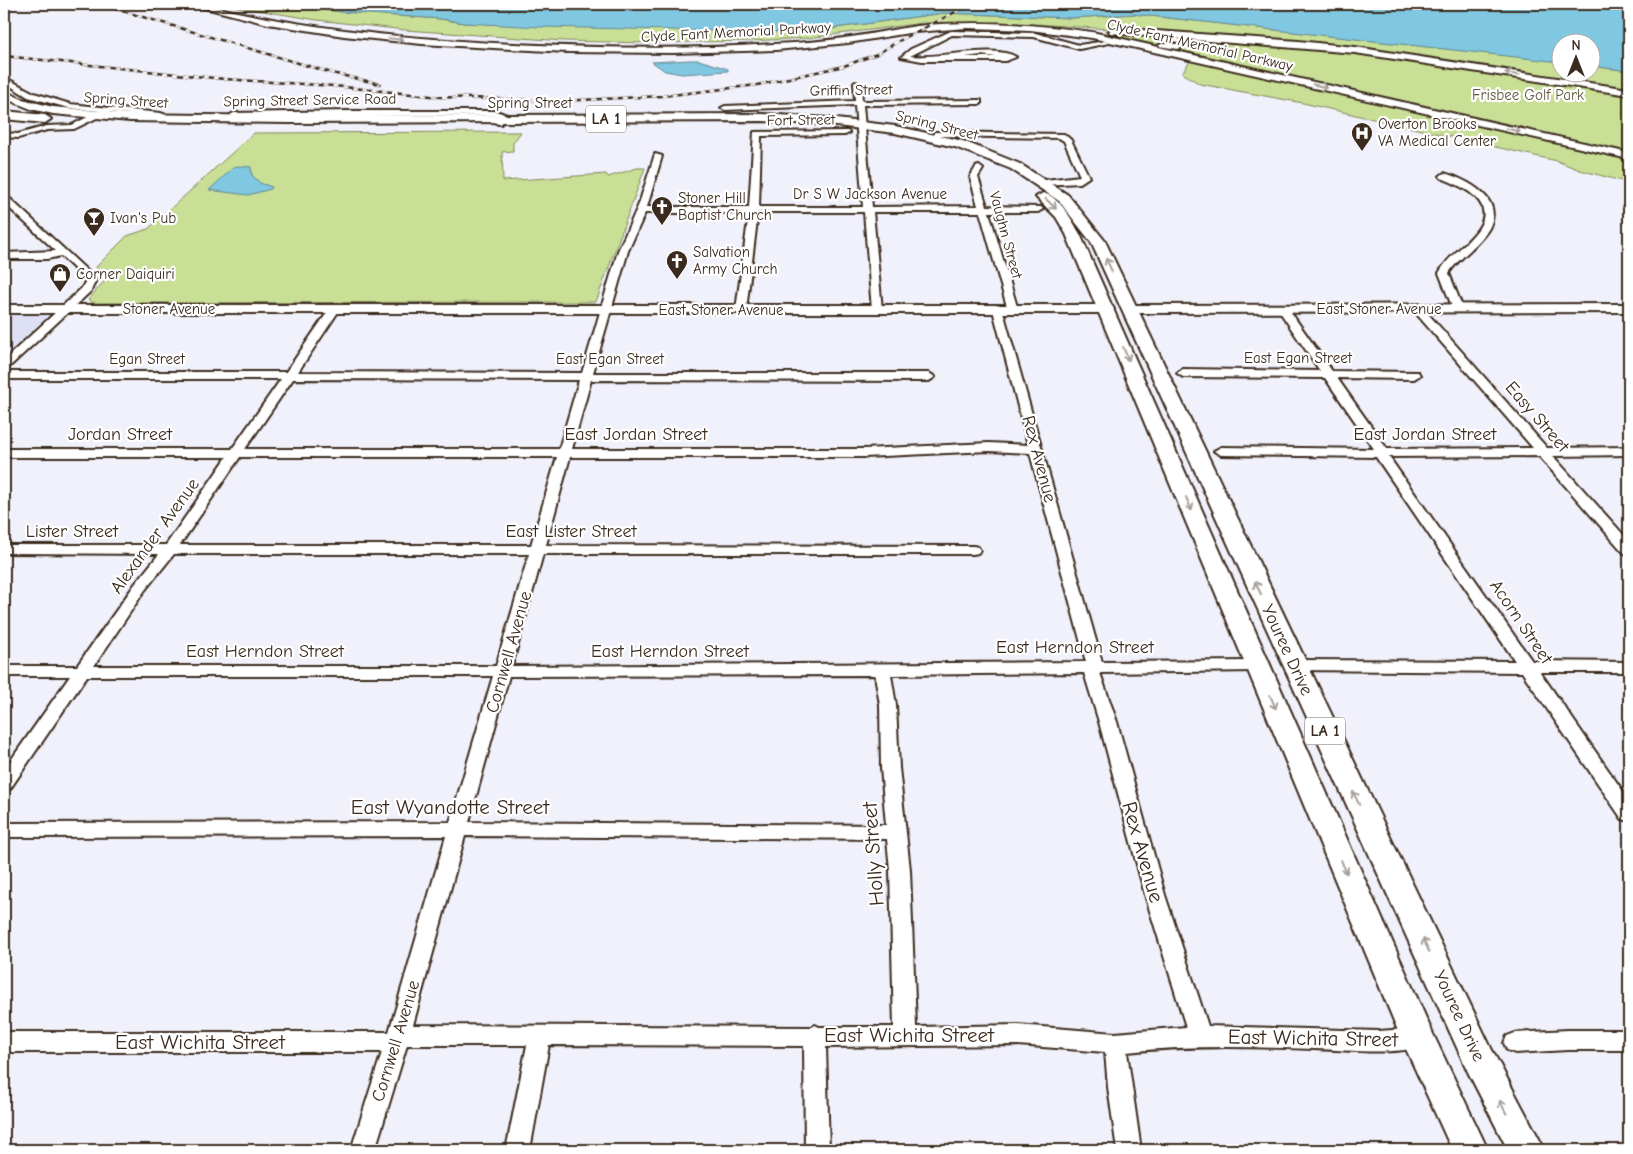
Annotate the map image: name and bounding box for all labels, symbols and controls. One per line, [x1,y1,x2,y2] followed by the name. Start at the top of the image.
[1105,15,1295,75] street label: Clyde Fant Memorial Parkway
[641,18,832,46] street label: Clyde Fant Memorial Parkway
[1550,32,1600,82] north arrow
[388,34,404,44] one-way arrow
[1571,37,1581,54] text: N
[1504,68,1520,78] one-way arrow
[809,80,893,100] street label: Griffin Street
[1312,82,1328,91] one-way arrow
[1472,86,1585,104] park label: Frisbee Golf Park
[83,88,169,112] street label: Spring Street
[223,89,397,111] street label: Spring Street Service Road
[488,94,573,112] street label: Spring Street
[586,106,626,132] road number: LA 1
[894,106,981,144] street label: Spring Street
[767,110,836,130] street label: Fort Street
[1378,115,1496,150] place label: Overton Brooks VA Medical Center
[1350,121,1374,152] hospital icon: Overton Brooks VA Medical Center
[1505,125,1521,135] one-way arrow
[793,185,947,203] street label: Dr S W Jackson Avenue
[678,189,772,224] place label: Stoner Hill Baptist Church
[986,189,1026,281] street label: Vaughn Street
[650,195,674,226] church icon: Stoner Hill Baptist Church
[1044,197,1056,209] one-way arrow
[82,206,106,237] bar icon: Ivan's Pub
[110,209,176,227] place label: Ivan's Pub
[693,243,777,278] place label: Salvation Army Church
[665,249,689,280] church icon: Salvation Army Church
[1103,258,1113,273] one-way arrow
[48,262,72,293] shop icon: Corner Daiquiri
[76,265,175,283] place label: Corner Daiquiri
[123,300,216,318] street label: Stoner Avenue
[1317,300,1442,318] street label: East Stoner Avenue
[659,301,784,319] street label: East Stoner Avenue
[1121,346,1131,361] one-way arrow
[1244,349,1353,367] street label: East Egan Street
[109,350,186,368] street label: Egan Street
[556,350,665,368] street label: East Egan Street
[1501,377,1574,457] street label: Easy Street
[1017,413,1061,505] street label: Rex Avenue
[68,424,173,445] street label: Jordan Street
[564,424,708,445] street label: East Jordan Street
[1353,424,1497,445] street label: East Jordan Street
[106,474,204,598] street label: Alexander Avenue
[1185,496,1194,511] one-way arrow
[26,521,119,542] street label: Lister Street
[505,521,637,542] street label: East Lister Street
[1485,576,1557,669] street label: Acorn Street
[1252,580,1262,595] one-way arrow
[482,589,536,715] street label: Cornwell Avenue
[1257,601,1317,699] street label: Youree Drive
[996,637,1155,658] street label: East Herndon Street
[186,641,345,662] street label: East Herndon Street
[591,641,750,662] street label: East Herndon Street
[1269,694,1279,709] one-way arrow
[1305,718,1345,744] road number: LA 1
[1351,791,1361,806] one-way arrow
[351,795,550,819] street label: East Wyandotte Street
[1117,799,1169,905] street label: Rex Avenue
[857,800,889,907] street label: Holly Street
[1340,859,1350,874] one-way arrow
[1420,938,1430,953] one-way arrow
[1429,967,1489,1065] street label: Youree Drive
[368,978,424,1104] street label: Cornwell Avenue
[824,1023,995,1047] street label: East Wichita Street
[1228,1025,1399,1052] street label: East Wichita Street
[115,1030,286,1054] street label: East Wichita Street
[1498,1100,1508,1115] one-way arrow

